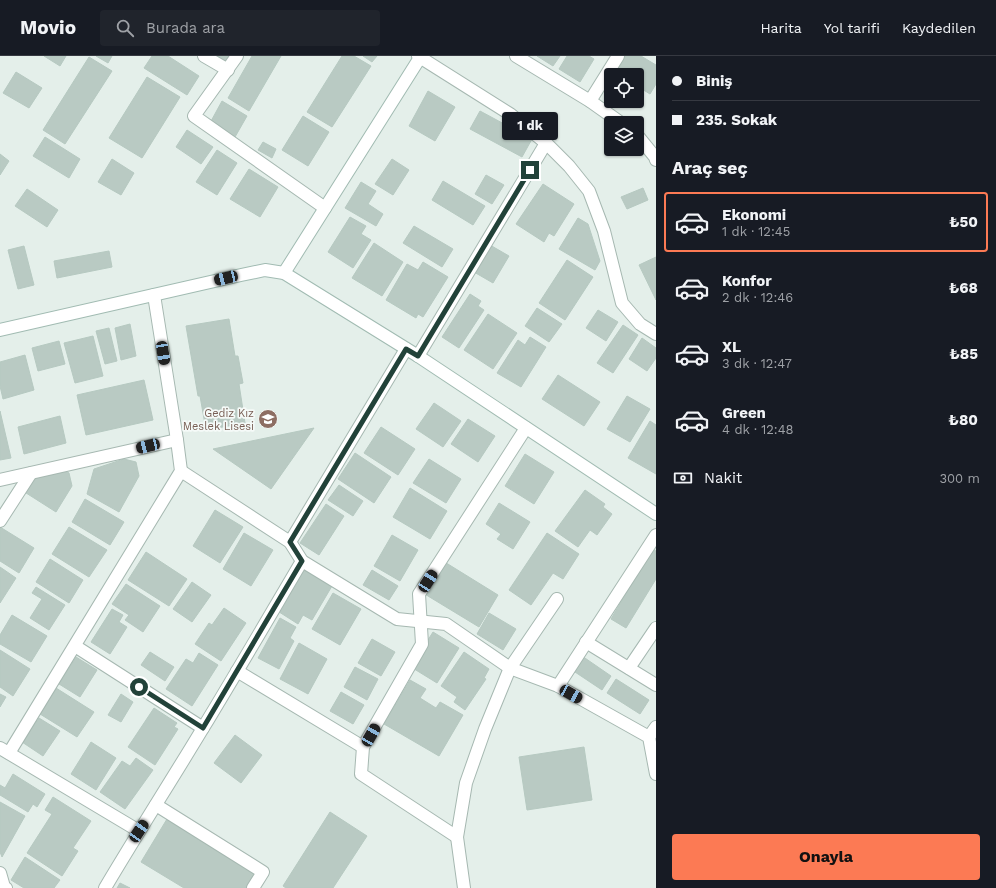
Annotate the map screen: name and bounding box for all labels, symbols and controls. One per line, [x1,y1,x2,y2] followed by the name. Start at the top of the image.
[100,10,380,46] search box
[20,16,76,39] text: Movio
[114,17,136,39] icon: search
[146,19,225,37] text: Burada ara
[760,20,802,36] text: Harita
[824,20,880,36] text: Yol tarifi
[902,20,976,36] text: Kaydedilen
[604,68,644,156] map controls
[604,68,644,108] button: locate
[696,72,732,90] text: Biniş
[696,111,777,129] text: 235. Sokak
[502,112,558,140] callout: 1 dk
[604,116,644,156] button: layers
[517,118,543,133] text: 1 dk
[672,157,748,178] text: Araç seç
[521,161,539,179] route end
[674,204,710,240] icon: car
[722,206,786,224] text: Ekonomi
[949,213,978,231] text: ₺50
[722,224,790,239] text: 1 dk · 12:45
[213,269,239,287] car
[674,270,710,306] icon: car
[722,272,772,290] text: Konfor
[949,279,978,297] text: ₺68
[722,290,793,305] text: 2 dk · 12:46
[674,336,710,372] icon: car
[722,338,741,356] text: XL
[155,340,171,366] car
[949,345,978,363] text: ₺85
[722,356,792,371] text: 3 dk · 12:47
[674,402,710,438] icon: car
[722,404,766,422] text: Green
[183,407,254,433] place label: Gediz Kız Meslek Lisesi
[257,408,279,430] school or university icon: Gediz Kız Meslek Lisesi
[948,411,978,429] text: ₺80
[722,422,794,437] text: 4 dk · 12:48
[135,437,161,455] car
[672,467,694,489] icon: cash
[704,469,742,487] text: Nakit
[939,471,980,486] text: 300 m
[416,568,440,594] car
[130,678,148,696] route start
[558,683,584,705] car
[360,722,382,748] car
[127,818,151,844] car
[672,834,980,880] button: Onayla

